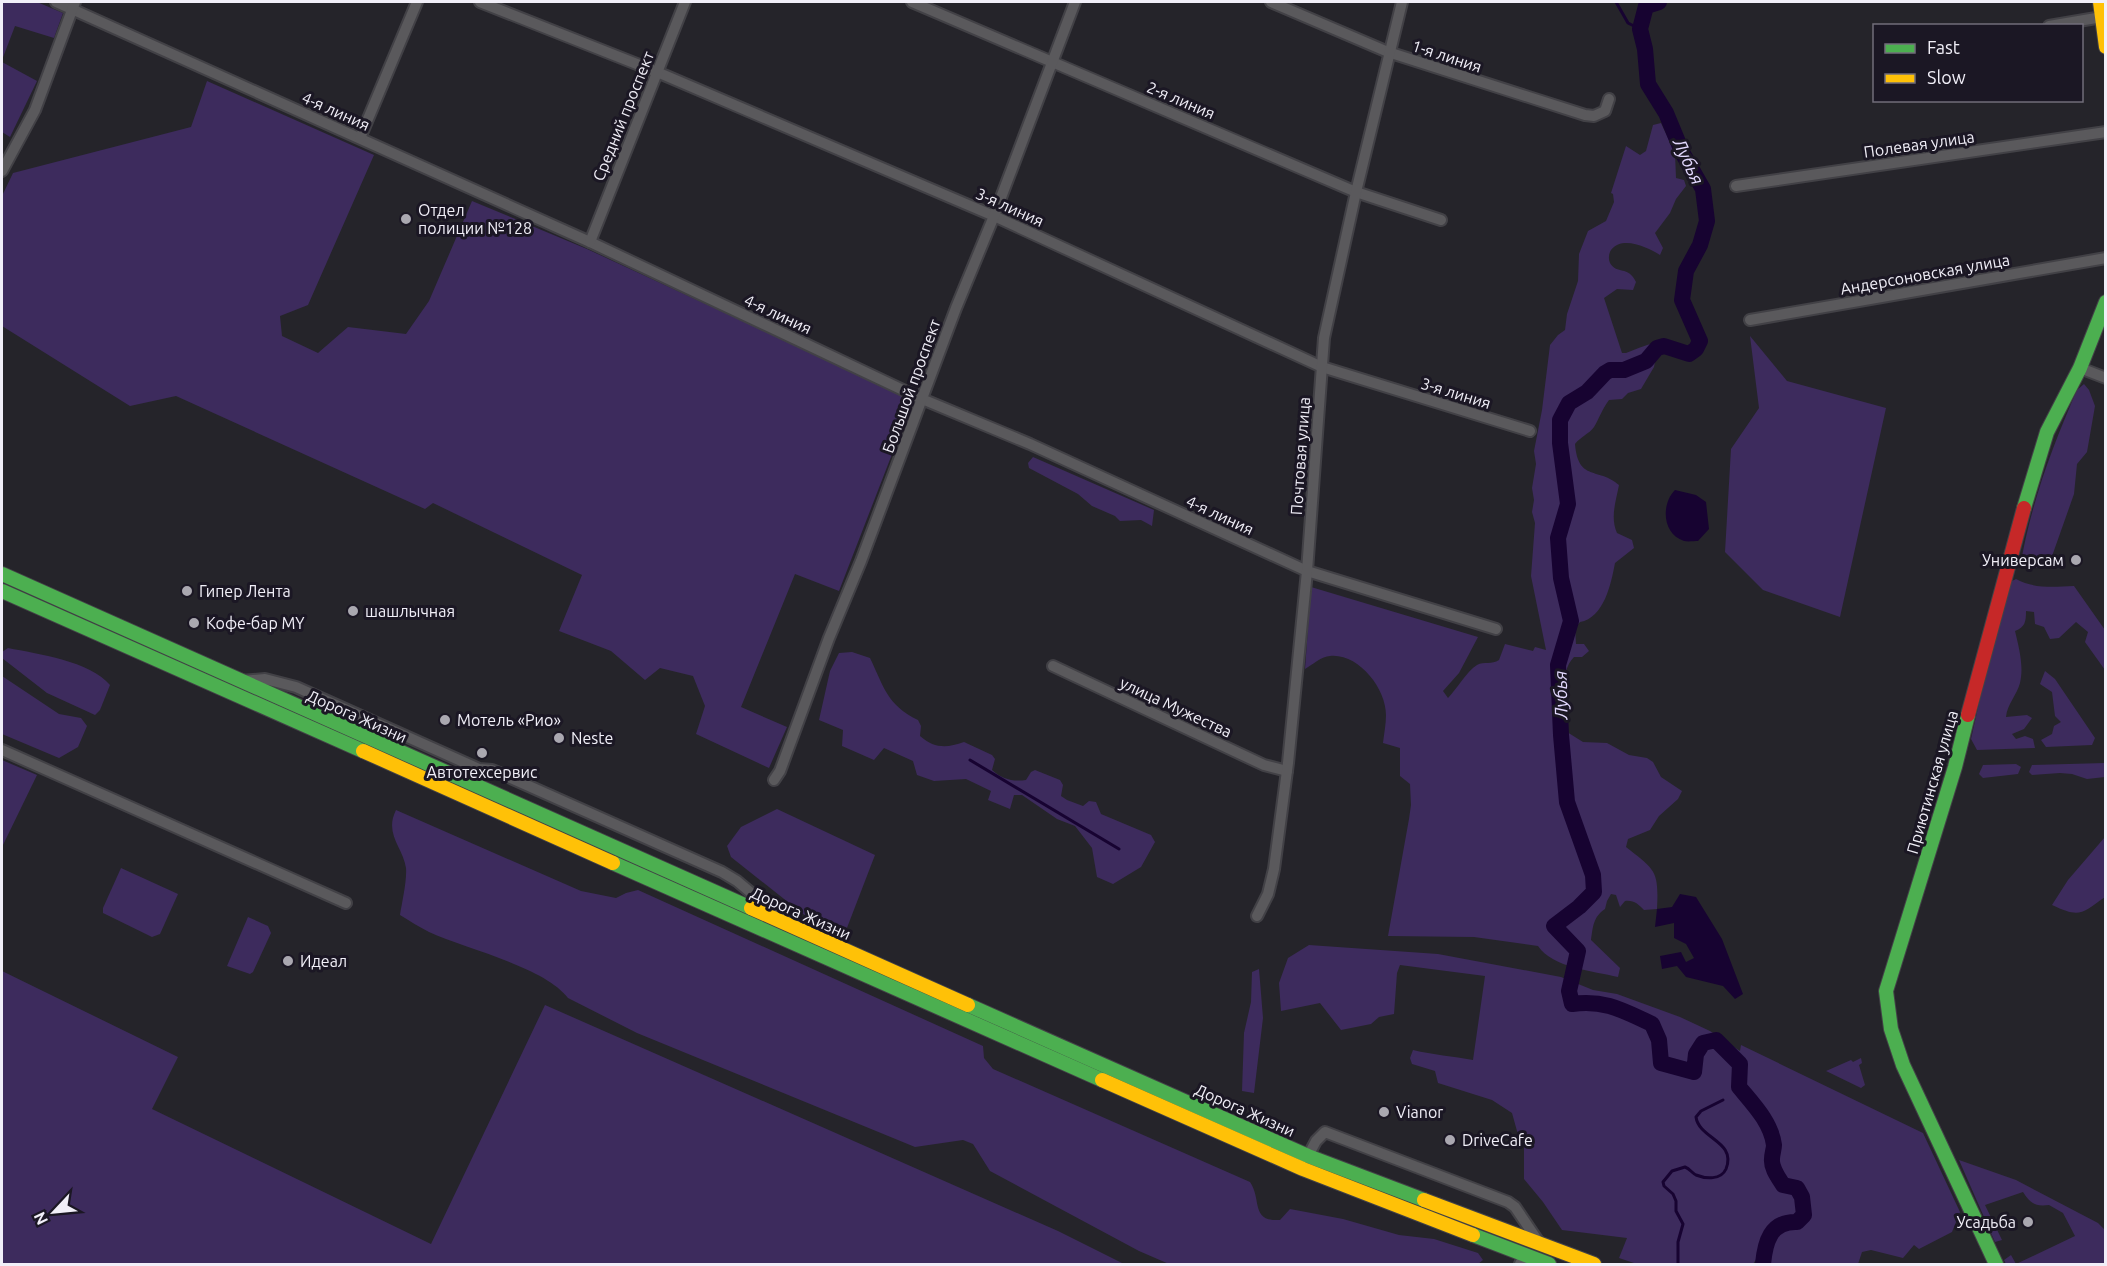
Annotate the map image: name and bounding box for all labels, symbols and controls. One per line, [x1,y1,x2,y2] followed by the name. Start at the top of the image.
[1873,24,2083,102] legend
[1410,36,1484,76] street label: 1-я линия
[1927,37,1960,57] text: Fast
[589,49,657,183] street label: Средний проспект
[1927,67,1966,87] text: Slow
[1144,78,1218,122] street label: 2-я линия
[299,88,373,134] street label: 4-я линия
[1862,127,1976,161] street label: Полевая улица
[1669,134,1708,187] water label: Лубья
[973,184,1047,230] street label: 3-я линия
[418,201,532,237] place label: Отдел полиции №128
[399,212,413,226] marker: Отдел полиции №128
[1839,250,2011,298] street label: Андерсоновская улица
[741,291,815,337] street label: 4-я линия
[878,317,944,455] street label: Большой проспект
[1419,374,1493,412] street label: 3-я линия
[1287,396,1313,516] street label: Почтовая улица
[1183,492,1257,538] street label: 4-я линия
[1982,551,2064,569] place label: Универсам
[2069,553,2083,567] marker: Универсам
[199,582,291,600] place label: Гипер Лента
[180,584,194,598] marker: Гипер Лента
[365,602,455,620] place label: шашлычная
[346,604,360,618] marker: шашлычная
[206,614,305,632] place label: Кофе-бар MY
[187,616,201,630] marker: Кофе-бар MY
[1550,671,1570,720] water label: Лубья
[1117,673,1235,741] street label: улица Мужества
[304,686,410,746] street label: Дорога Жизни
[1903,708,1961,856] street label: Приютинская улица
[457,711,561,729] place label: Мотель «Рио»
[438,713,452,727] marker: Мотель «Рио»
[571,729,613,747] place label: Neste
[552,731,566,745] marker: Neste
[475,746,489,760] marker: Автотехсервис
[427,763,538,781] place label: Автотехсервис
[748,883,854,943] street label: Дорога Жизни
[300,952,347,970] place label: Идеал
[281,954,295,968] marker: Идеал
[1192,1080,1298,1140] street label: Дорога Жизни
[1396,1103,1443,1121] place label: Vianor
[1377,1105,1391,1119] marker: Vianor
[1462,1131,1533,1149] place label: DriveCafe
[1443,1133,1457,1147] marker: DriveCafe
[24,1182,84,1242] north arrow
[30,1209,51,1228] text: N
[1957,1213,2016,1231] place label: Усадьба
[2021,1215,2035,1229] marker: Усадьба

